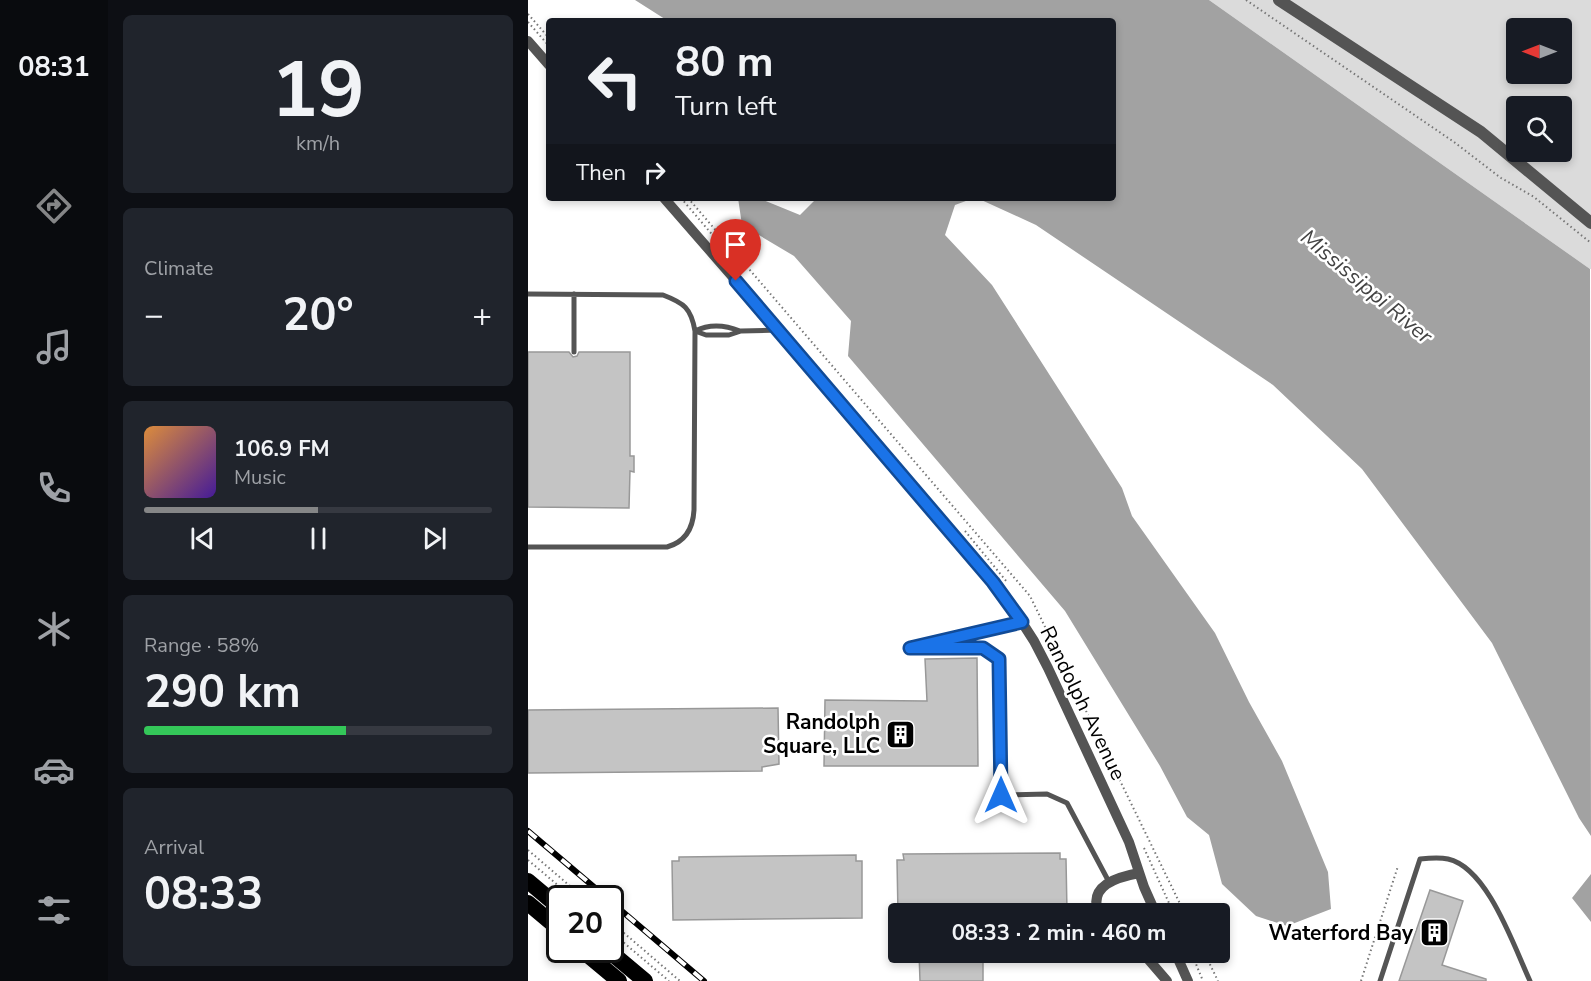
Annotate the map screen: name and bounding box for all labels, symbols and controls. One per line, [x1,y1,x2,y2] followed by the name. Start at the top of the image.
[1506,18,1572,84] north arrow
[1506,18,1572,162] map controls
[675,34,774,91] text: 80 m
[271,37,365,144] text: 19
[576,42,654,120] icon: left
[18,49,90,86] text: 08:31
[675,88,776,125] text: Turn left
[1506,96,1572,162] button: search
[296,130,340,157] text: km/h
[638,156,671,189] icon: right
[576,158,626,188] text: Then
[33,185,75,227] icon: directions
[710,219,761,281] pin
[1294,223,1439,352] water label: Mississippi River
[719,228,752,261] icon: arrive
[144,255,213,282] text: Climate
[282,285,354,346] text: 20°
[144,293,164,338] text: −
[472,293,492,338] text: +
[33,326,75,368] icon: music
[234,434,330,464] text: 106.9 FM
[234,464,286,491] text: Music
[33,467,75,509] icon: phone
[186,522,219,555] icon: previous
[302,522,335,555] icon: pause
[418,522,451,555] icon: next
[33,608,75,650] icon: climate
[1034,621,1132,785] street label: Randolph Avenue
[144,632,259,659] text: Range · 58%
[144,662,301,723] text: 290 km
[763,708,880,760] place label: Randolph Square, LLC
[885,718,917,750] building icon: Randolph Square, LLC
[33,749,75,791] icon: car
[969,763,1033,827] position arrow
[144,834,204,861] text: Arrival
[144,864,263,925] text: 08:33
[546,885,624,963] speed limit sign: 20
[33,889,75,931] icon: filters
[1418,917,1450,949] building icon: Waterford Bay
[952,918,1166,948] text: 08:33 · 2 min · 460 m
[1269,919,1414,947] place label: Waterford Bay

